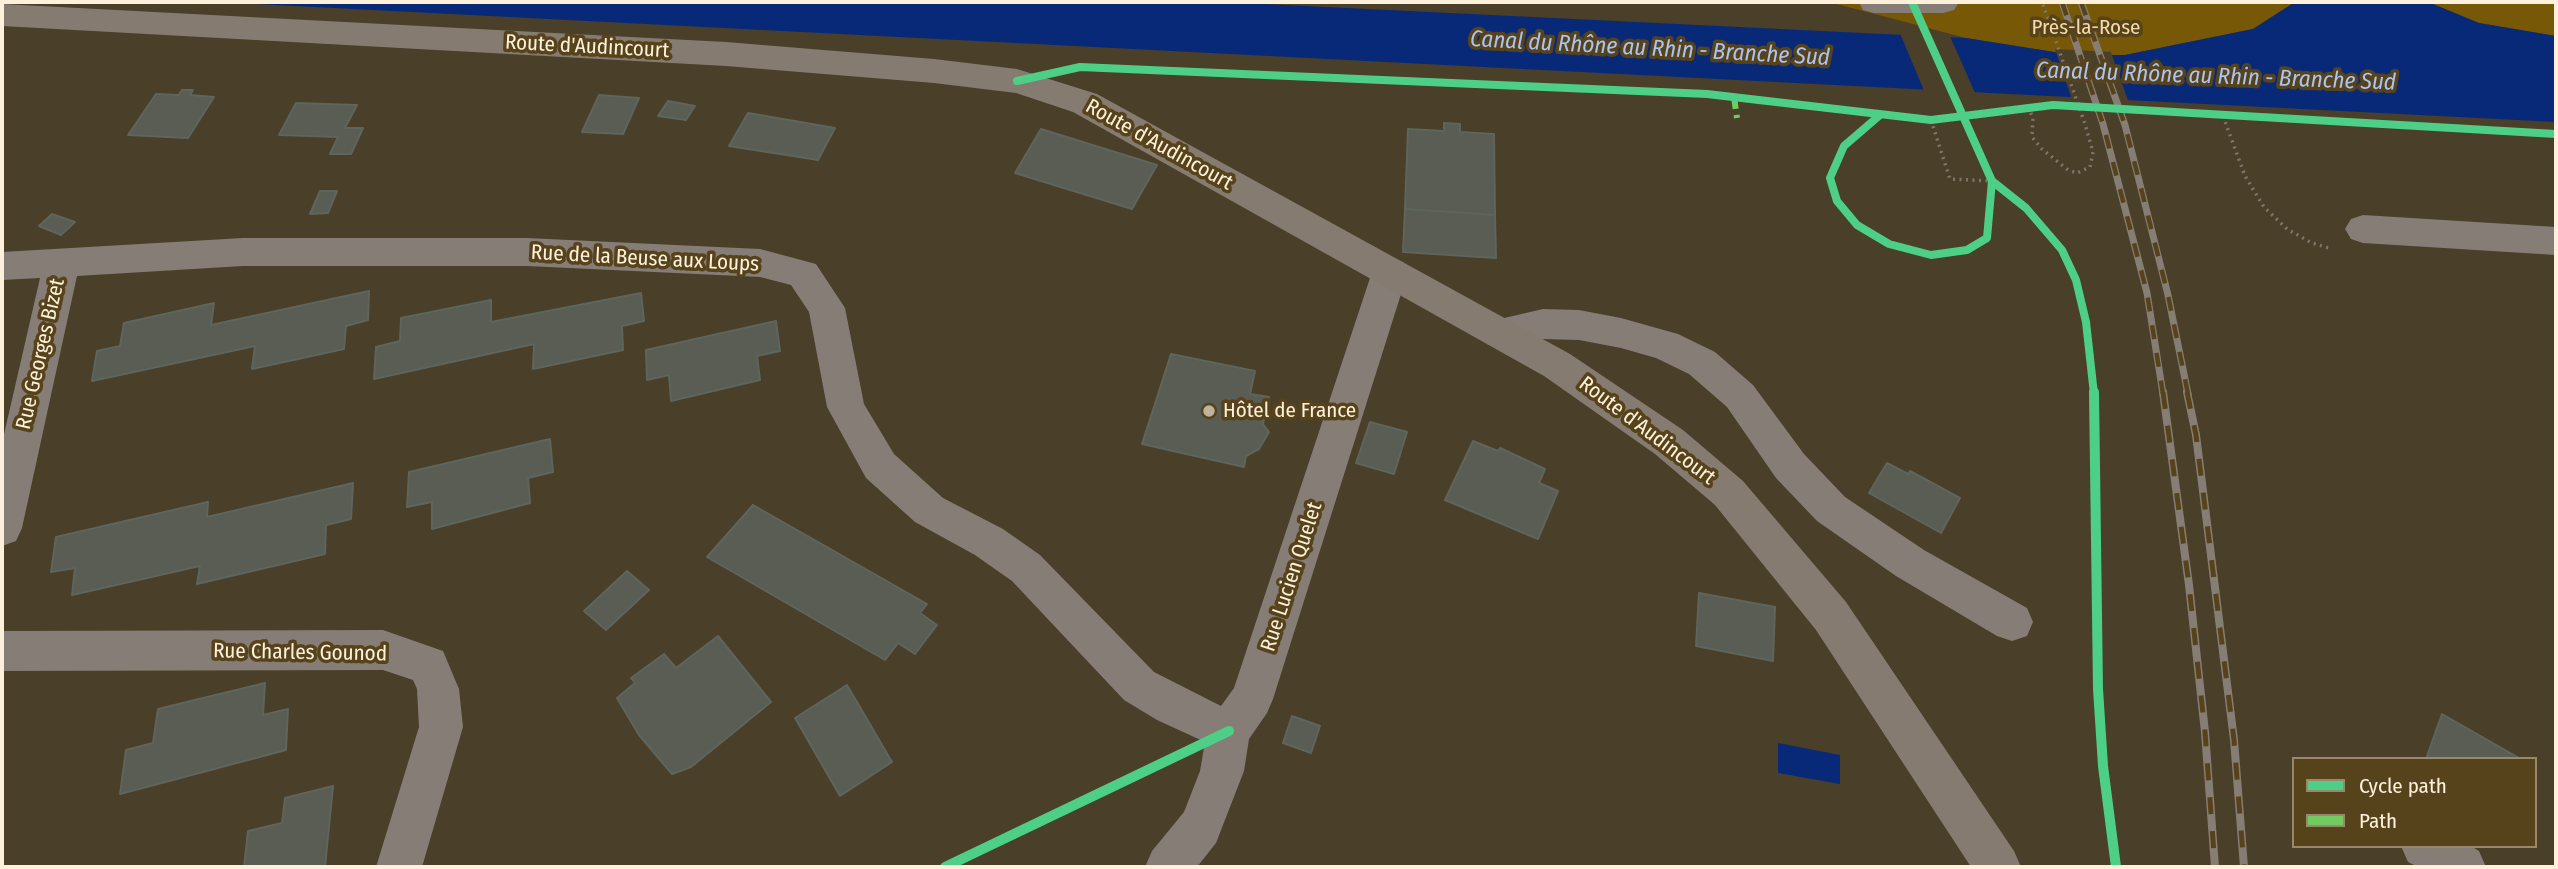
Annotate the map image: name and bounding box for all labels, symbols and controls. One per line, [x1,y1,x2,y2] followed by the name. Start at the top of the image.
[2032,15,2140,41] park label: Près-la-Rose
[1469,26,1831,72] water label: Canal du Rhône au Rhin - Branche Sud
[504,30,670,64] street label: Route d'Audincourt
[2036,57,2396,97] water label: Canal du Rhône au Rhin - Branche Sud
[1081,94,1237,196] street label: Route d'Audincourt
[530,240,760,278] street label: Rue de la Beuse aux Loups
[11,276,71,432] street label: Rue Georges Bizet
[1574,371,1720,491] street label: Route d'Audincourt
[1223,398,1356,424] place label: Hôtel de France
[1201,403,1217,419] marker: Hôtel de France
[1256,499,1328,655] street label: Rue Lucien Quelet
[213,639,387,667] street label: Rue Charles Gounod
[2292,757,2537,848] legend
[2359,773,2447,799] text: Cycle path
[2359,808,2397,834] text: Path

